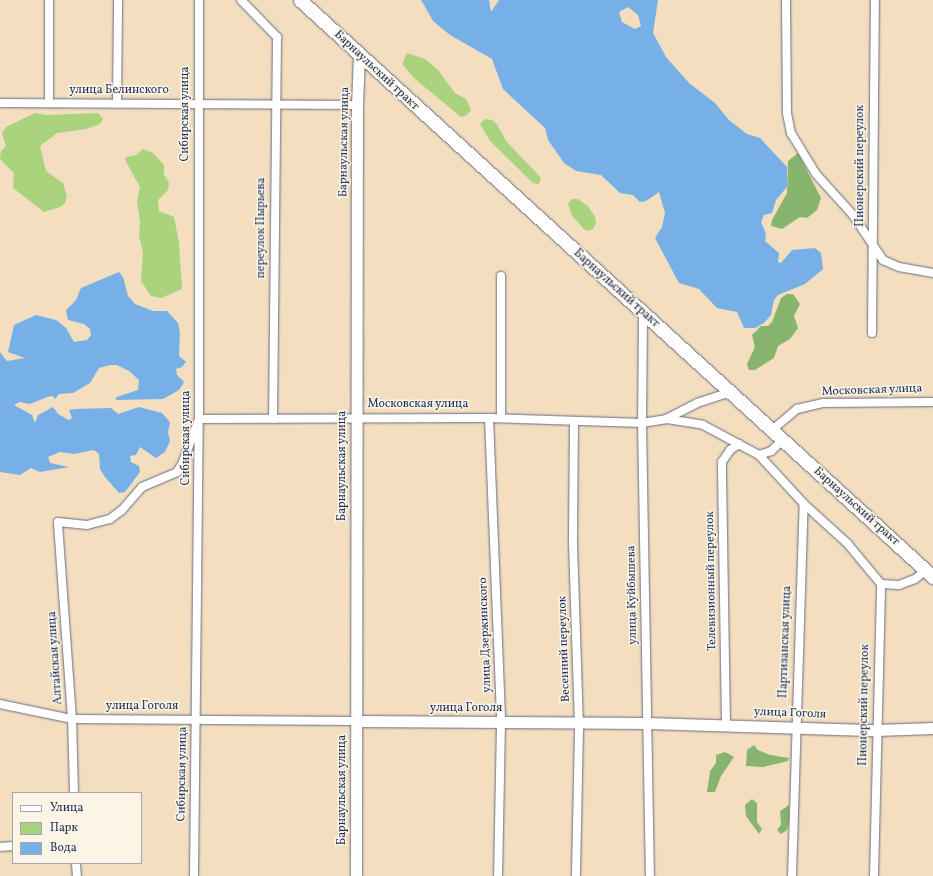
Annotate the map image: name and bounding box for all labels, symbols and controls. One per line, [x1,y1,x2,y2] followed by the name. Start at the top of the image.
[330,28,422,114] street label: Барнаульский тракт
[179,66,193,162] street label: Сибирская улица
[69,84,169,98] street label: улица Белинского
[337,86,353,198] street label: Барнаульская улица
[854,105,868,227] street label: Пионерский переулок
[255,178,269,278] street label: переулок Пырьева
[570,246,662,332] street label: Барнаульский тракт
[821,382,923,400] street label: Московская улица
[180,390,194,486] street label: Сибирская улица
[367,398,469,412] street label: Московская улица
[336,411,350,521] street label: Барнаульская улица
[810,464,902,550] street label: Барнаульский тракт
[704,511,720,651] street label: Телевизионный переулок
[625,545,641,645] street label: улица Куйбышева
[477,577,495,693] street label: улица Дзержинского
[777,585,795,699] street label: Партизанская улица
[556,596,574,702] street label: Весенний переулок
[46,611,66,705] street label: Алтайская улица
[857,644,873,766] street label: Пионерский переулок
[106,700,178,714] street label: улица Гоголя
[430,702,502,716] street label: улица Гоголя
[754,706,826,722] street label: улица Гоголя
[175,726,191,822] street label: Сибирская улица
[336,735,350,845] street label: Барнаульская улица
[12,792,142,864] legend
[50,800,83,816] text: Улица
[50,820,78,836] text: Парк
[50,840,77,856] text: Вода

